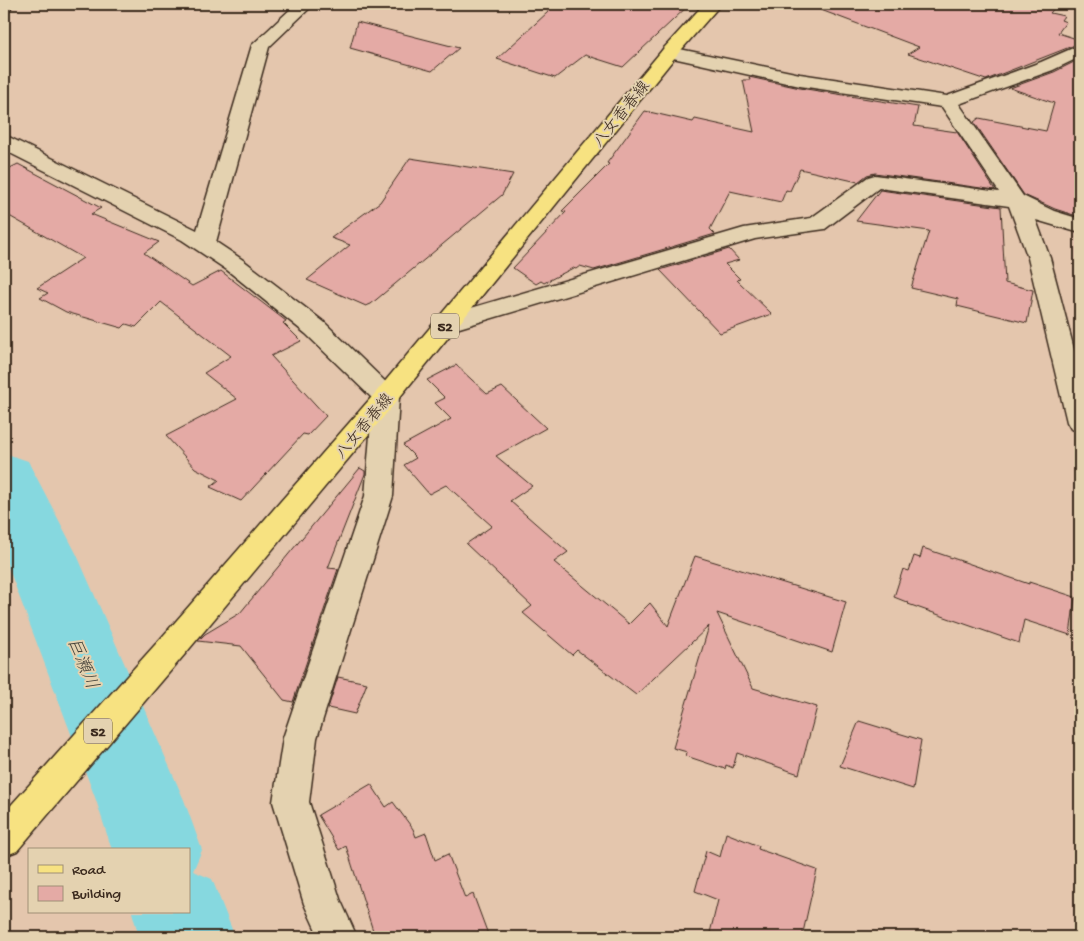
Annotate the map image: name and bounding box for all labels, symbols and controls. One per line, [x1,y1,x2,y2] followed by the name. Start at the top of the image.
[589,77,655,152] street label: 八女香春線
[431,314,459,338] road number: 52
[331,389,399,464] street label: 八女香春線
[62,635,102,693] water label: 巨瀬川
[84,718,112,744] road number: 52
[28,848,190,914] legend
[72,862,106,880] text: Road
[71,886,121,904] text: Building

